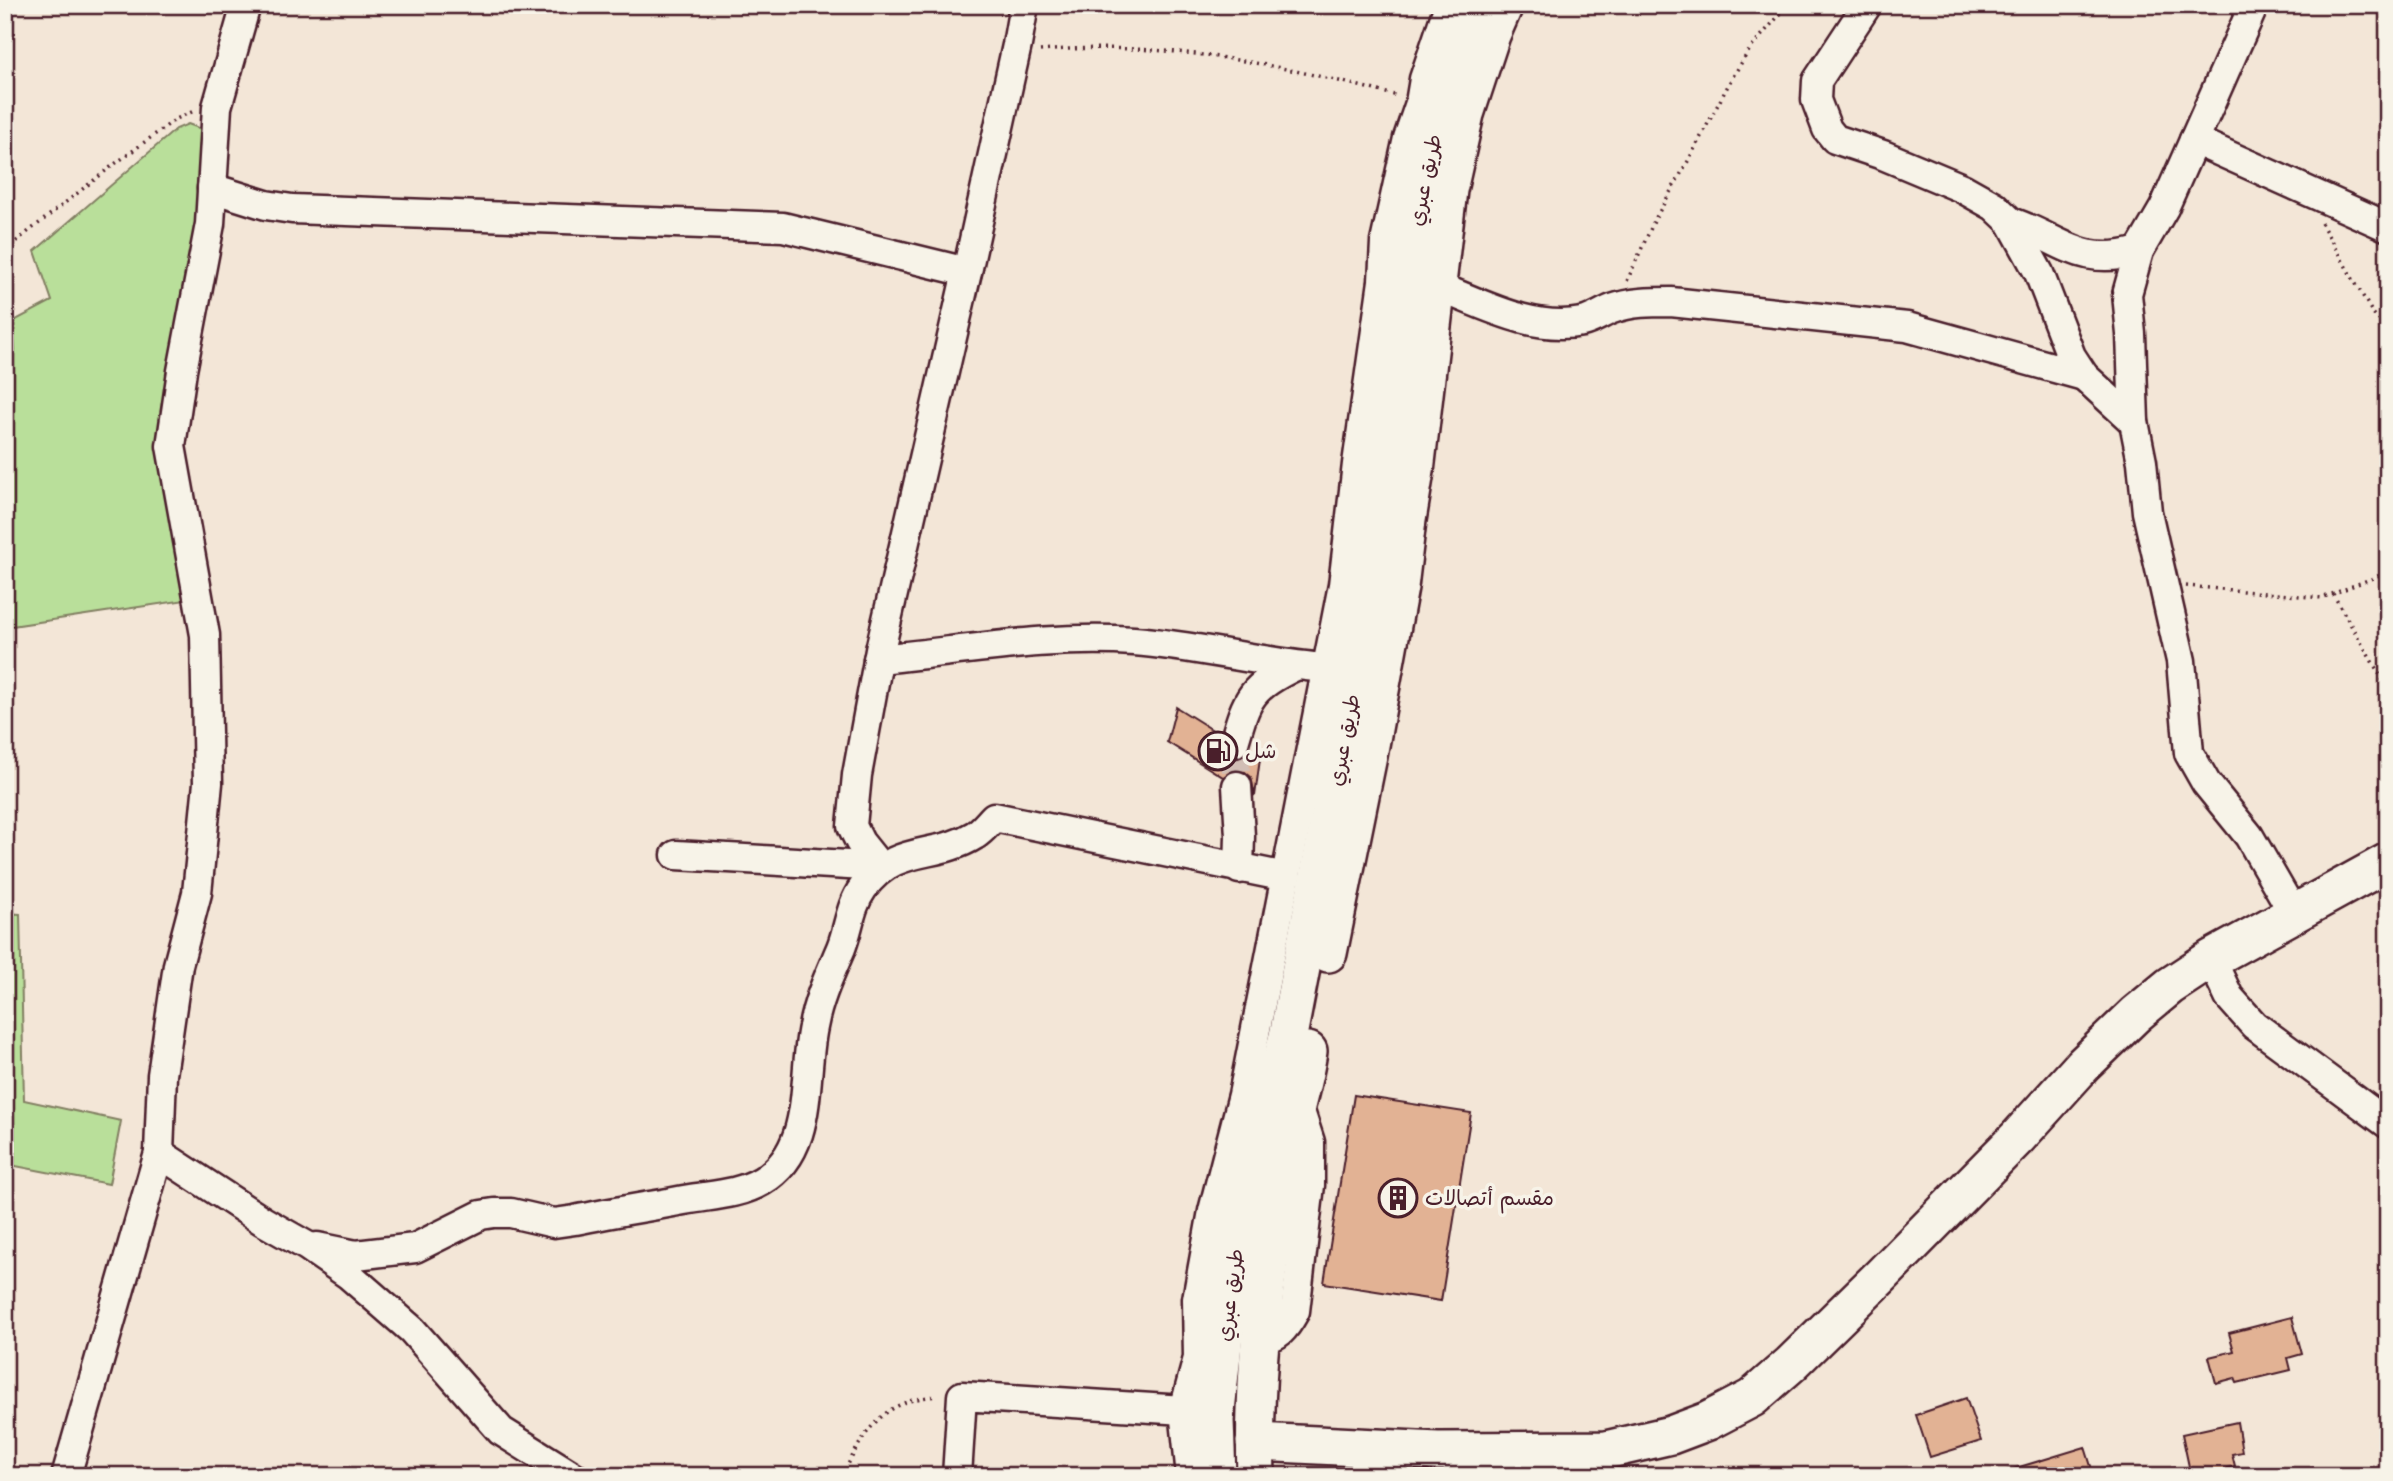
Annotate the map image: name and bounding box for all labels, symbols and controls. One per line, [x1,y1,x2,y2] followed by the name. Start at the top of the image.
[1398,131,1449,229] street label: طريق عبري
[1317,691,1368,789] street label: طريق عبري
[1197,730,1239,772] fuel station icon: شل
[1245,733,1276,765] place label: شل
[1377,1177,1419,1219] building icon: مقسم أتصالات
[1425,1180,1554,1214] place label: مقسم أتصالات
[1206,1246,1251,1343] street label: طريق عبري

